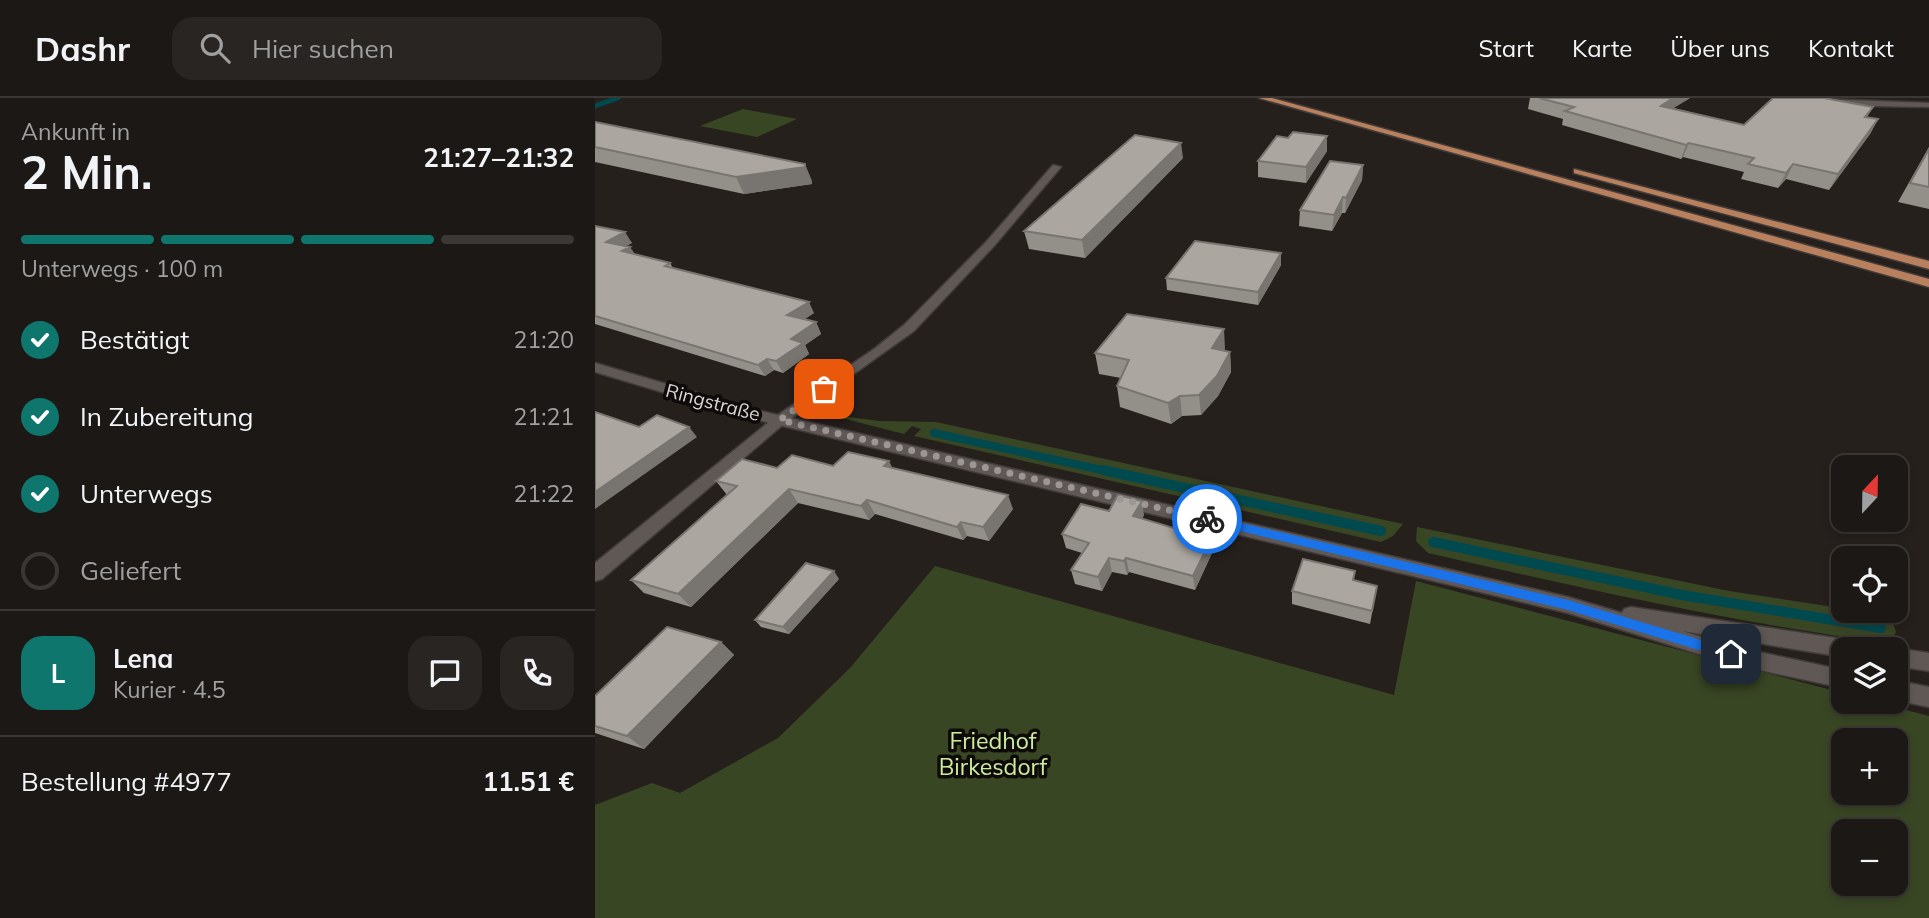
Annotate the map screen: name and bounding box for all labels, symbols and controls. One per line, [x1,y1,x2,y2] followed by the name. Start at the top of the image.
[172,17,662,80] search box
[35,28,130,69] text: Dashr
[196,29,234,67] icon: search
[252,32,394,65] text: Hier suchen
[1478,33,1534,63] text: Start
[1572,33,1632,63] text: Karte
[1670,33,1770,63] text: Über uns
[1808,33,1894,63] text: Kontakt
[21,117,130,146] text: Ankunft in
[423,141,574,174] text: 21:27–21:32
[21,143,152,201] text: 2 Min.
[21,254,223,283] text: Unterwegs · 100 m
[21,321,59,359] icon: check
[80,323,189,356] text: Bestätigt
[514,325,574,354] text: 21:20
[794,359,854,419] pin
[805,370,843,408] icon: bag
[663,378,763,426] street label: Ringstraße
[21,398,59,436] icon: check
[80,400,253,433] text: In Zubereitung
[514,402,574,431] text: 21:21
[1831,455,1907,532] north arrow
[1831,455,1908,896] map controls
[21,475,59,513] icon: check
[80,477,213,510] text: Unterwegs
[514,479,574,508] text: 21:22
[1172,484,1242,554] courier
[1188,500,1226,538] icon: bike
[1831,546,1908,623] button: locate
[80,554,181,587] text: Geliefert
[1701,624,1761,684] pin
[1712,635,1750,673] icon: home
[408,636,482,710] button: chat
[500,636,574,710] button: phone
[1831,637,1908,714] button: layers
[113,642,173,675] text: Lena
[51,657,65,690] text: L
[113,675,225,704] text: Kurier · 4.5
[939,726,1048,781] park label: Friedhof Birkesdorf
[1831,728,1908,805] button: +
[21,765,232,798] text: Bestellung #4977
[482,765,574,798] text: 11.51 €
[1831,819,1908,896] button: −

